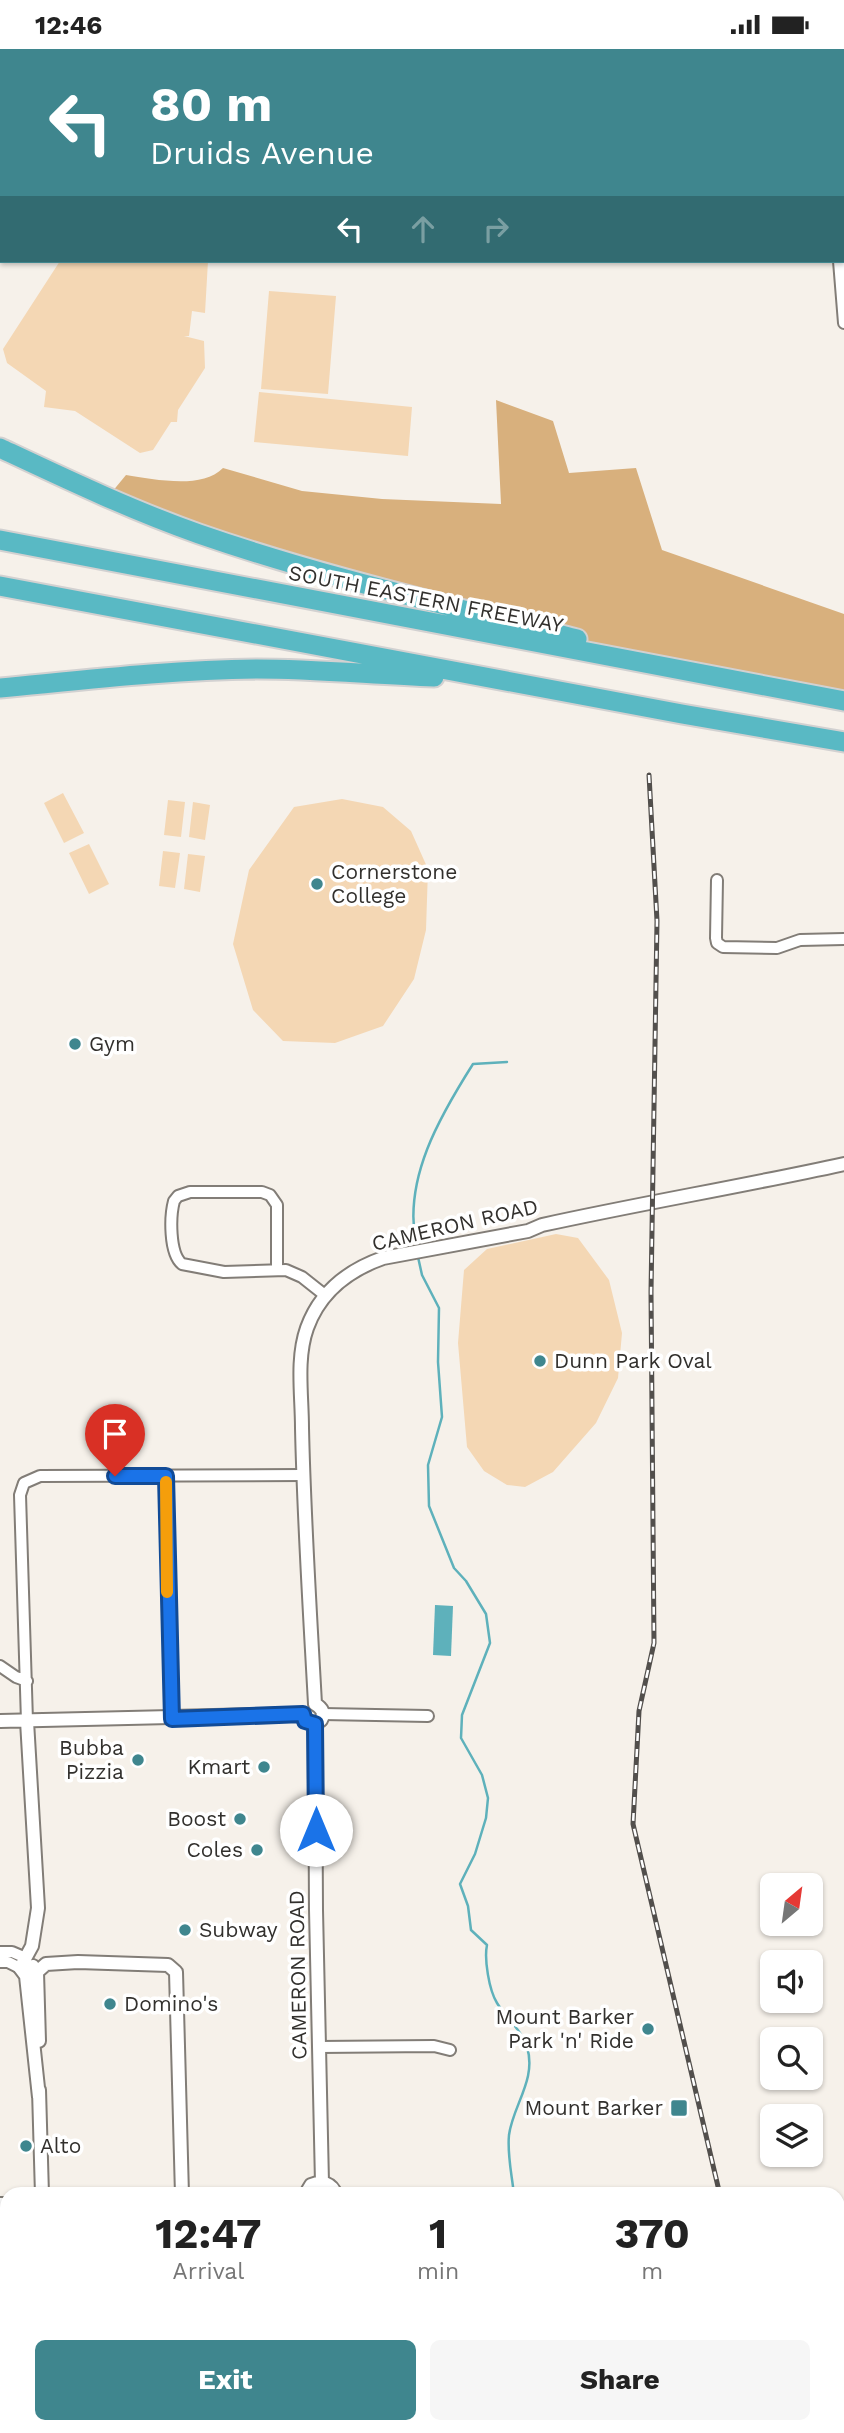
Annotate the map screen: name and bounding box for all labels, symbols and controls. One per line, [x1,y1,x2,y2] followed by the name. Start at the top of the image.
[35,10,102,40] text: 12:46
[150,75,272,133] text: 80 m
[35,77,126,168] icon: left
[150,134,374,172] text: Druids Avenue
[331,210,369,248] icon: left
[404,210,442,248] icon: ahead
[477,210,515,248] icon: right
[287,560,566,637] street label: SOUTH EASTERN FREEWAY
[331,859,457,908] place label: Cornerstone College
[309,876,325,892] marker: Cornerstone College
[89,1031,135,1056] place label: Gym
[67,1036,83,1052] marker: Gym
[369,1193,540,1256] street label: CAMERON ROAD
[554,1348,712,1373] place label: Dunn Park Oval
[532,1353,548,1369] marker: Dunn Park Oval
[85,1404,145,1476] pin
[96,1415,134,1453] icon: arrive
[59,1735,124,1784] place label: Bubba Pizzia
[130,1752,146,1768] marker: Bubba Pizzia
[188,1754,250,1779] place label: Kmart
[256,1759,272,1775] marker: Kmart
[279,1793,353,1867] position arrow
[167,1806,226,1831] place label: Boost
[232,1811,248,1827] marker: Boost
[186,1837,243,1862] place label: Coles
[249,1842,265,1858] marker: Coles
[760,1873,822,1935] north arrow
[760,1873,823,2167] map controls
[284,1890,311,2060] street label: CAMERON ROAD
[199,1917,278,1942] place label: Subway
[177,1922,193,1938] marker: Subway
[760,1950,823,2013] button: sound
[124,1991,218,2016] place label: Domino's
[102,1996,118,2012] marker: Domino's
[495,2004,634,2053] place label: Mount Barker Park 'n' Ride
[640,2021,656,2037] marker: Mount Barker Park 'n' Ride
[760,2027,823,2090] button: search
[524,2095,663,2120] place label: Mount Barker
[669,2098,689,2118] marker: Mount Barker
[760,2104,823,2167] button: layers
[40,2133,81,2158] place label: Alto
[18,2138,34,2154] marker: Alto
[155,2209,262,2258] text: 12:47
[429,2209,447,2258] text: 1
[614,2209,690,2258] text: 370
[173,2258,244,2285] text: Arrival
[417,2258,459,2285] text: min
[641,2258,663,2285] text: m
[35,2340,416,2420] button: Exit
[430,2340,810,2420] button: Share

